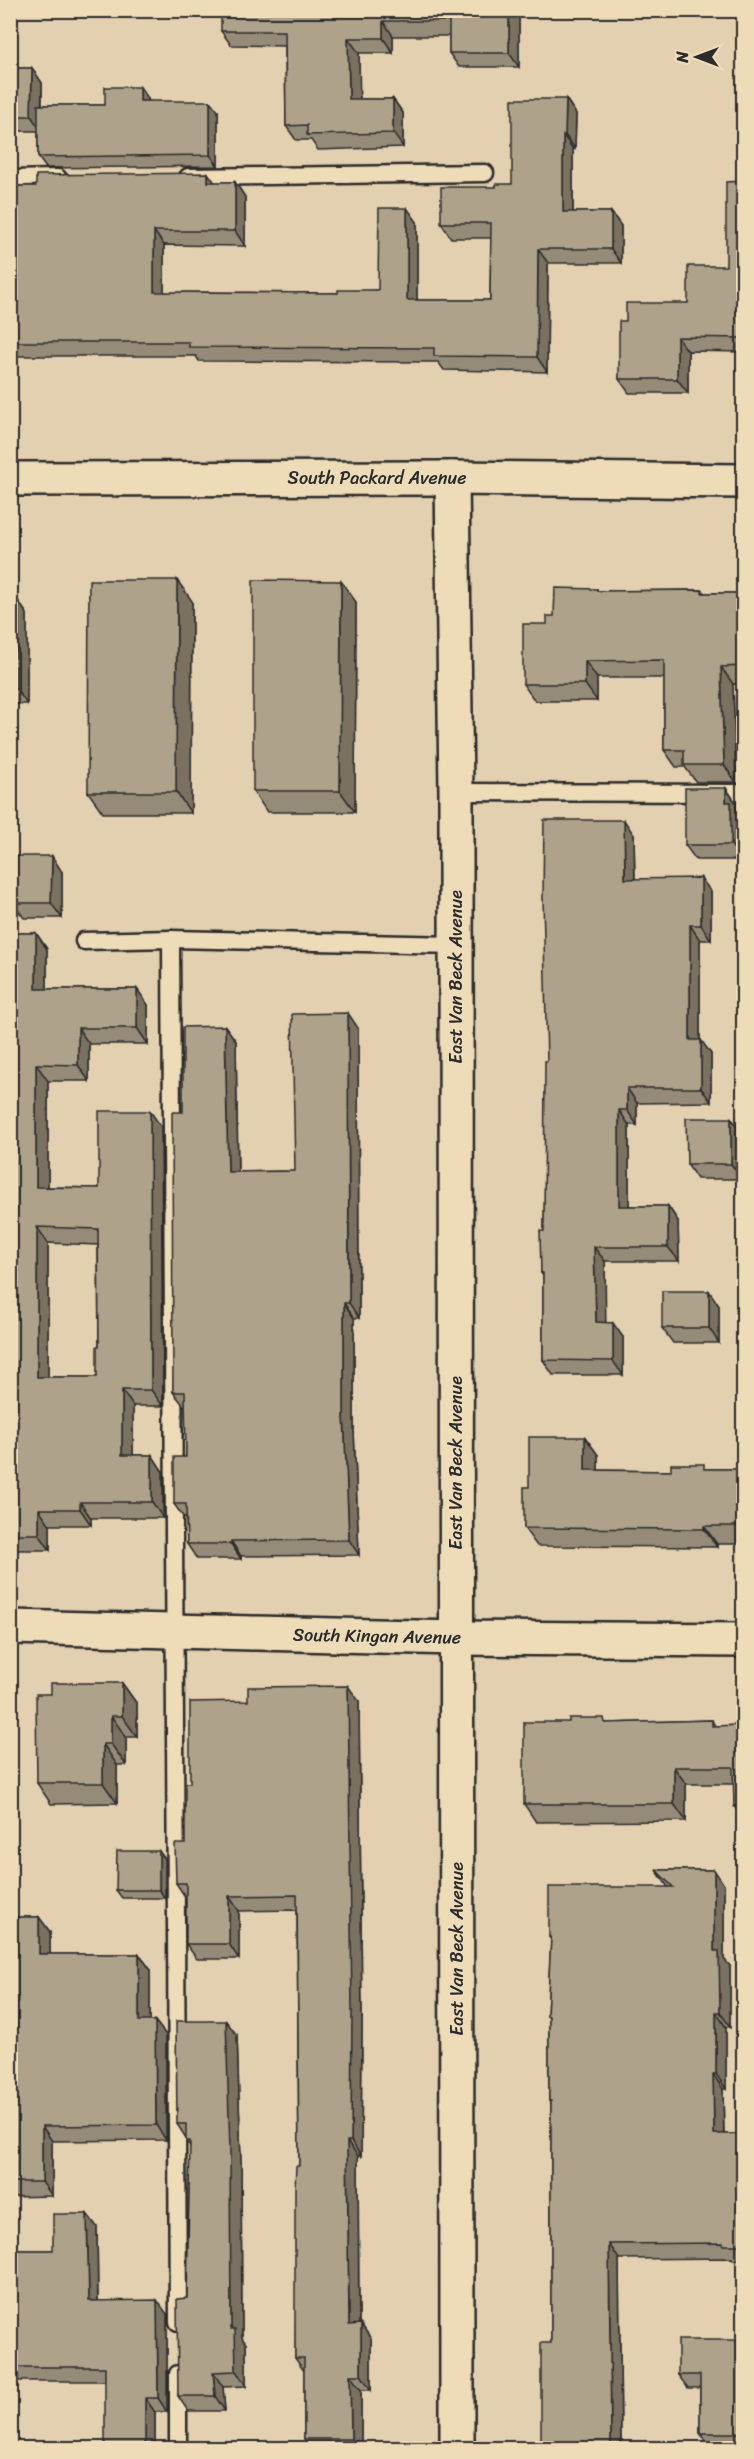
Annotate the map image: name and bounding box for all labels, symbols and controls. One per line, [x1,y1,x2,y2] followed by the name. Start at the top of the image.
[667,27,727,87] north arrow
[668,51,697,64] text: N
[288,462,466,494] street label: South Packard Avenue
[440,890,472,1064] street label: East Van Beck Avenue
[440,1376,472,1550] street label: East Van Beck Avenue
[293,1619,461,1653] street label: South Kingan Avenue
[441,1862,473,2036] street label: East Van Beck Avenue

